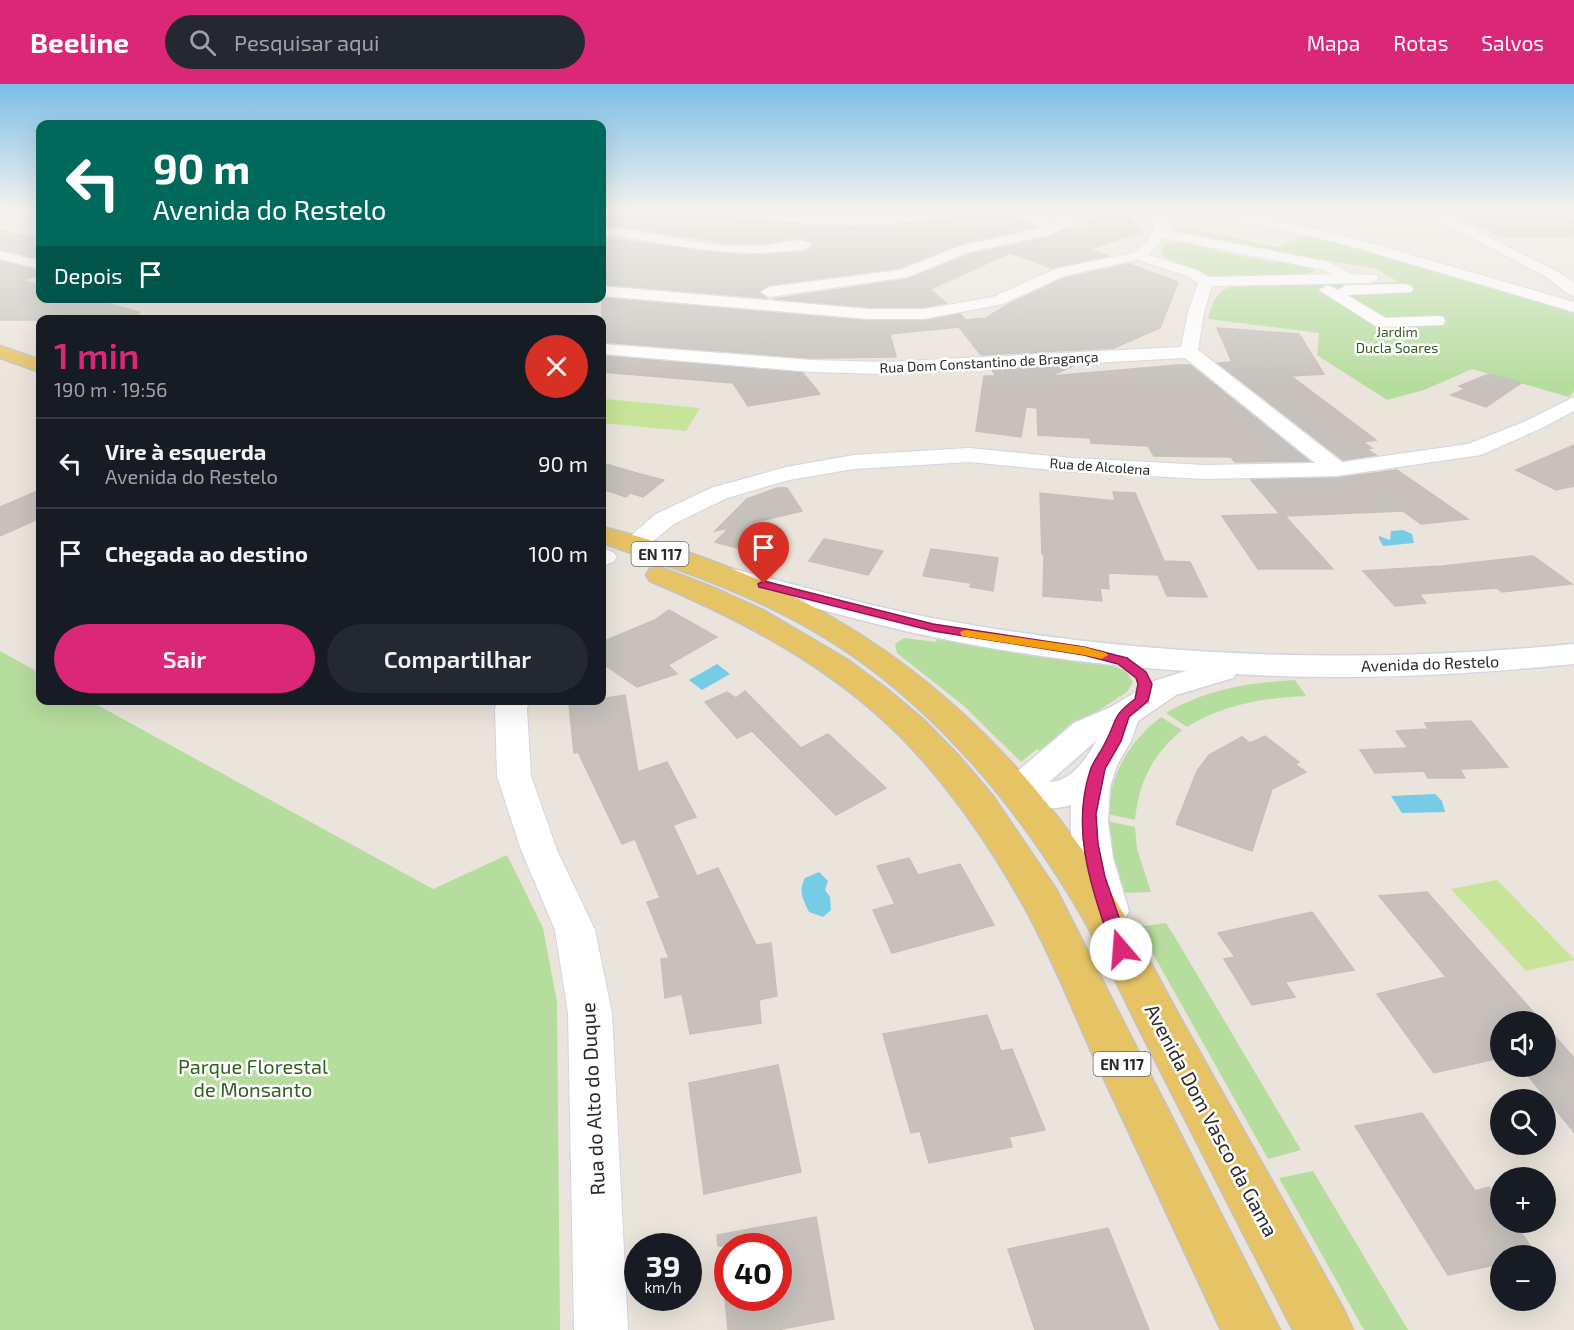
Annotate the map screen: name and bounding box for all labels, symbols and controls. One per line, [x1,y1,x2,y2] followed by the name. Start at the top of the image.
[165,15,585,69] search box
[30,25,129,59] text: Beeline
[186,26,219,59] icon: search
[234,29,380,55] text: Pesquisar aqui
[1307,30,1360,55] text: Mapa
[1393,30,1448,55] text: Rotas
[1481,30,1544,55] text: Salvos
[153,142,250,192] text: 90 m
[54,144,132,222] icon: left
[153,193,386,225] text: Avenida do Restelo
[134,258,167,291] icon: arrive
[54,262,122,288] text: Depois
[1356,323,1438,356] park label: Jardim Ducla Soares
[54,333,139,376] text: 1 min
[525,335,588,398] button: close
[879,348,1099,377] street label: Rua Dom Constantino de Bragança
[54,377,167,401] text: 190 m · 19:56
[105,438,266,464] text: Vire à esquerda
[54,447,87,480] icon: left
[538,450,588,476] text: 90 m
[1049,454,1151,478] street label: Rua de Alcolena
[105,464,278,488] text: Avenida do Restelo
[738,522,789,584] pin
[747,531,780,564] icon: arrive
[54,537,87,570] icon: arrive
[105,540,308,566] text: Chegada ao destino
[529,540,588,566] text: 100 m
[632,542,688,566] road number: EN 117
[54,624,315,693] button: Sair
[327,624,588,693] button: Compartilhar
[1361,651,1499,675] street label: Avenida do Restelo
[1089,917,1153,981] position arrow
[1140,1000,1284,1240] street label: Avenida Dom Vasco da Gama
[575,1002,609,1196] street label: Rua do Alto do Duque
[1490,1011,1556,1311] map controls
[1490,1011,1556,1077] button: sound
[1094,1052,1150,1076] road number: EN 117
[178,1054,328,1101] park label: Parque Florestal de Monsanto
[1490,1089,1556,1155] button: search
[1490,1167,1556,1233] button: +
[714,1233,792,1311] speed limit sign: 40
[1490,1245,1556,1311] button: −
[646,1247,680,1283] text: 39
[644,1278,682,1296] text: km/h

